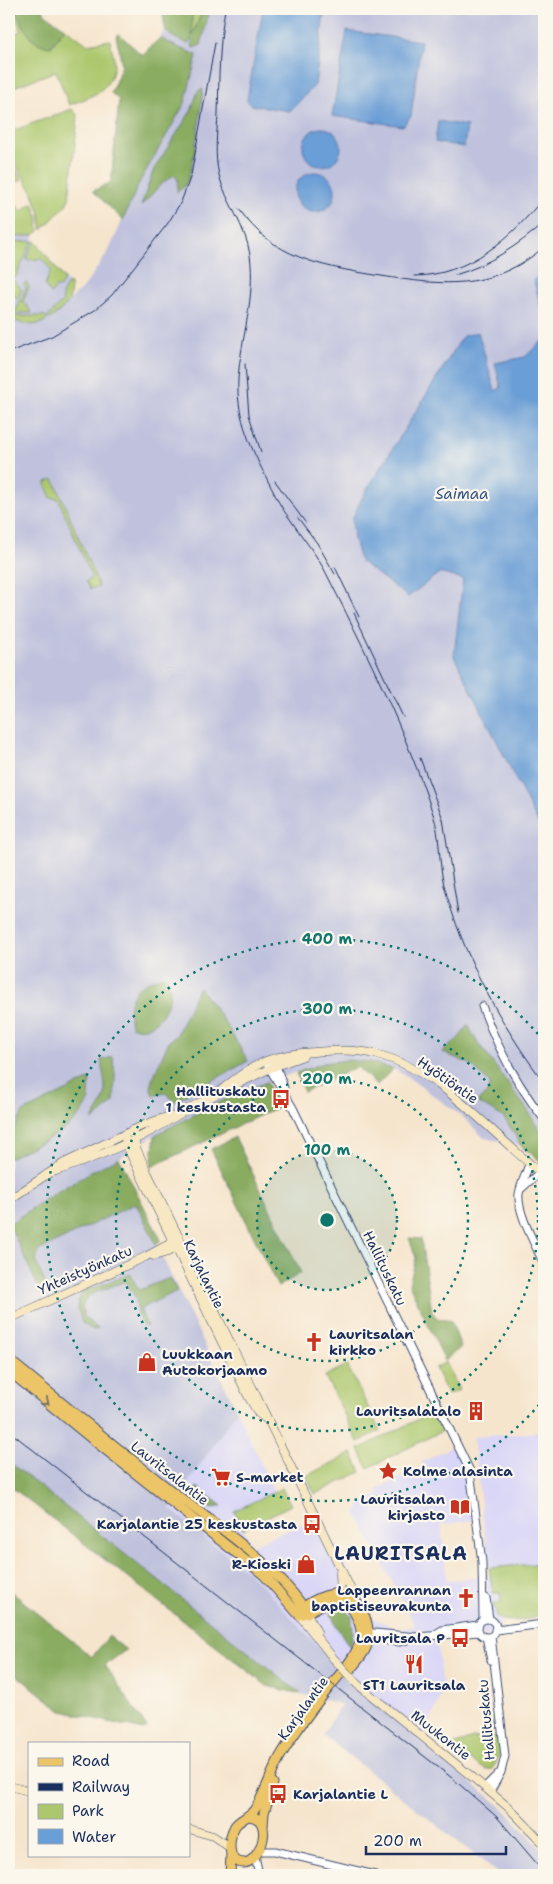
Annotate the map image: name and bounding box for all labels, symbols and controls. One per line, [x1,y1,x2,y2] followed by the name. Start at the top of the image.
[435,484,489,504] water label: Saimaa
[302,929,352,949] text: 400 m
[302,999,352,1019] text: 300 m
[414,1052,482,1108] street label: Hyötiöntie
[302,1069,352,1089] text: 200 m
[165,1082,266,1116] place label: Hallituskatu 1 keskustasta
[270,1088,292,1110] bus stop icon: Hallituskatu 1 keskustasta
[304,1140,350,1160] text: 100 m
[318,1211,336,1229] centre of rings
[359,1227,411,1309] street label: Hallituskatu
[180,1237,228,1312] street label: Karjalantie
[35,1241,135,1299] street label: Yhteistyönkatu
[329,1325,414,1359] place label: Lauritsalan kirkko
[303,1331,325,1353] church icon: Lauritsalan kirkko
[162,1345,267,1379] place label: Luukkaan Autokorjaamo
[136,1351,158,1373] shop icon: Luukkaan Autokorjaamo
[41,1396,50,1405] one-way arrow
[465,1400,487,1422] building icon: Lauritsalatalo
[356,1402,461,1420] place label: Lauritsalatalo
[127,1437,213,1509] street label: Lauritsalantie
[377,1460,399,1482] place icon: Kolme alasinta
[403,1462,513,1480] place label: Kolme alasinta
[210,1466,232,1488] supermarket icon: S-market
[236,1468,304,1486] place label: S-market
[360,1490,445,1524] place label: Lauritsalan kirjasto
[449,1496,471,1518] library icon: Lauritsalan kirjasto
[301,1513,323,1535] bus stop icon: Karjalantie 25 keskustasta
[97,1515,297,1533] place label: Karjalantie 25 keskustasta
[334,1541,468,1566] district label: LAURITSALA
[295,1553,317,1575] shop icon: R-Kioski
[232,1555,291,1573] place label: R-Kioski
[312,1581,451,1615] place label: Lappeenrannan baptistiseurakunta
[455,1587,477,1609] church icon: Lappeenrannan baptistiseurakunta
[449,1627,471,1649] bus stop icon: Lauritsala P
[356,1629,445,1647] place label: Lauritsala P
[403,1653,425,1675] restaurant icon: ST1 Lauritsala
[274,1672,332,1743] street label: Karjalantie
[363,1676,466,1694] place label: ST1 Lauritsala
[473,1679,499,1761] street label: Hallituskatu
[407,1706,475,1764] street label: Muukontie
[28,1742,190,1856] legend
[72,1751,110,1771] text: Road
[72,1777,130,1797] text: Railway
[267,1783,289,1805] bus stop icon: Karjalantie L
[293,1785,389,1803] place label: Karjalantie L
[72,1801,104,1821] text: Park
[366,1824,506,1856] scale bar
[72,1827,116,1847] text: Water
[373,1831,422,1851] text: 200 m

